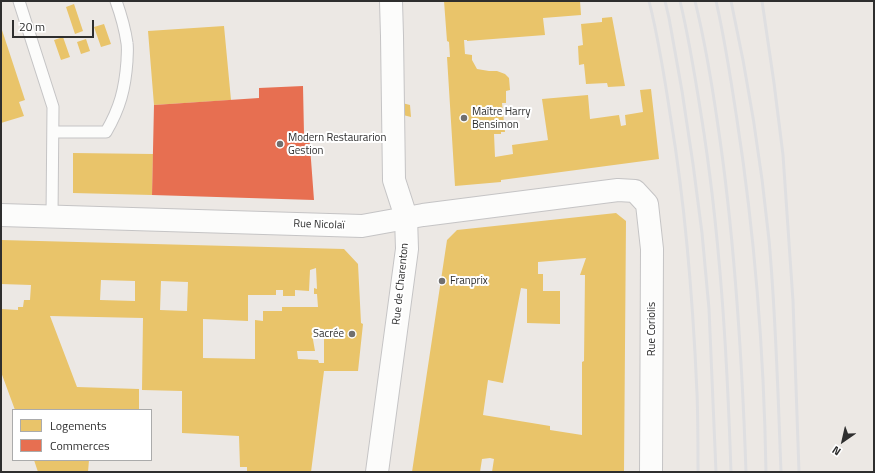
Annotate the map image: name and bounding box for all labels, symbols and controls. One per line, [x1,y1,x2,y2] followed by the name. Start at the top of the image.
[14,12,96,38] scale bar
[19,17,45,36] text: 20 m
[472,105,531,131] place label: Maître Harry Bensimon
[459,113,469,123] marker: Maître Harry Bensimon
[288,131,386,157] place label: Modern Restaurarion Gestion
[275,139,285,149] marker: Modern Restaurarion Gestion
[293,218,345,232] street label: Rue Nicolaï
[390,242,412,326] street label: Rue de Charenton
[450,274,488,288] place label: Franprix
[437,276,447,286] marker: Franprix
[645,302,659,356] street label: Rue Coriolis
[313,327,344,341] place label: Sacrée
[347,329,357,339] marker: Sacrée
[12,409,152,461] legend
[50,416,107,435] text: Logements
[823,421,863,461] north arrow
[50,436,110,455] text: Commerces
[829,442,844,460] text: N

